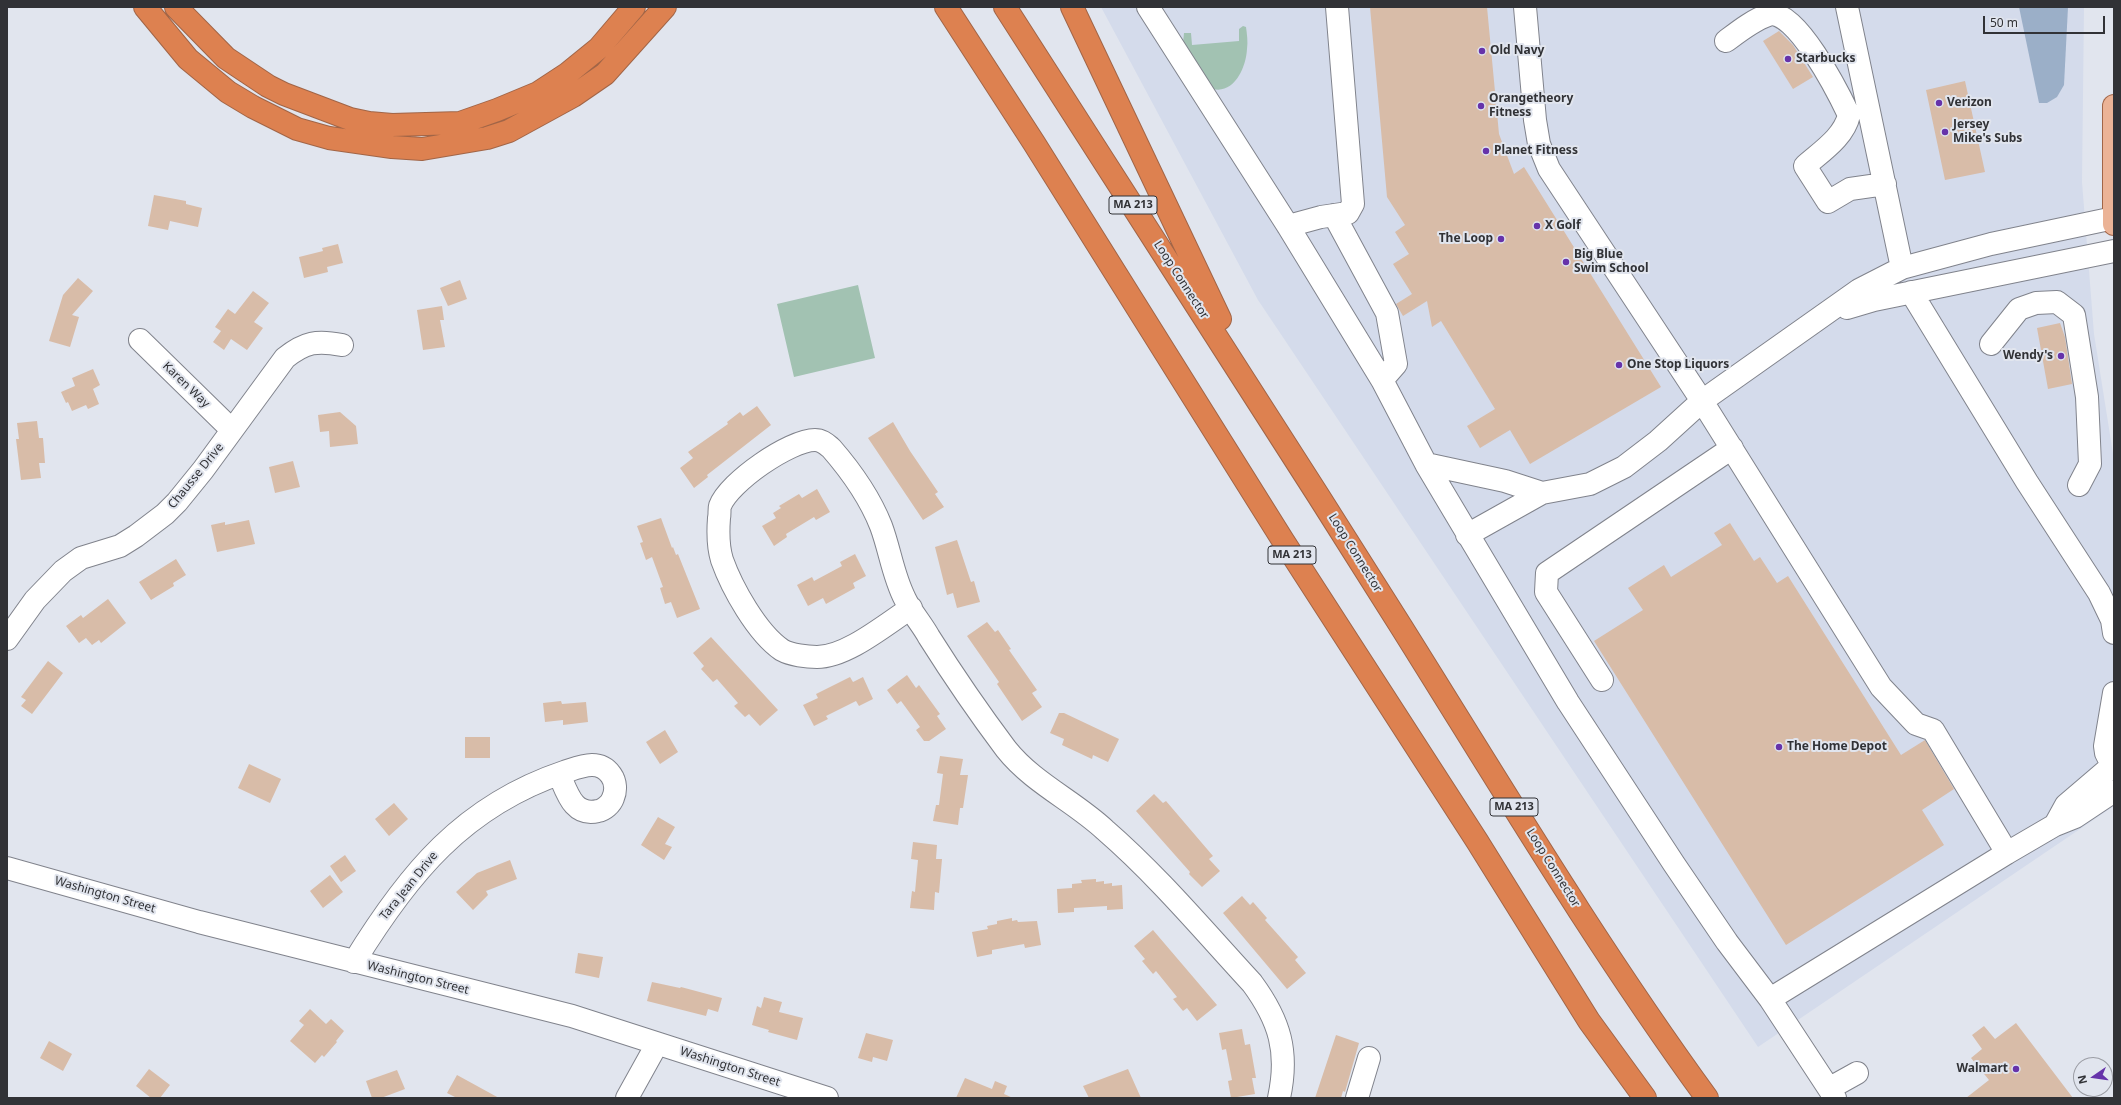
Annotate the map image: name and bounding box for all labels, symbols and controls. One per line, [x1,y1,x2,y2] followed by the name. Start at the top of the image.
[1985,8,2107,34] scale bar
[1990,14,2018,31] text: 50 m
[1490,44,1544,58] place label: Old Navy
[1477,46,1487,56] marker: Old Navy
[1796,52,1855,66] place label: Starbucks
[1783,54,1793,64] marker: Starbucks
[1489,92,1573,120] place label: Orangetheory Fitness
[1947,96,1992,110] place label: Verizon
[1934,98,1944,108] marker: Verizon
[1476,101,1486,111] marker: Orangetheory Fitness
[1953,118,2022,146] place label: Jersey Mike's Subs
[1940,127,1950,137] marker: Jersey Mike's Subs
[1494,144,1578,158] place label: Planet Fitness
[1481,146,1491,156] marker: Planet Fitness
[1109,196,1157,214] road number: MA 213
[1545,219,1581,233] place label: X Golf
[1532,221,1542,231] marker: X Golf
[1439,232,1493,246] place label: The Loop
[1496,234,1506,244] marker: The Loop
[1150,238,1212,322] street label: Loop Connector
[1574,248,1648,276] place label: Big Blue Swim School
[1561,257,1571,267] marker: Big Blue Swim School
[2003,349,2053,363] place label: Wendy's
[2056,351,2066,361] marker: Wendy's
[1627,358,1729,372] place label: One Stop Liquors
[159,359,213,411] street label: Karen Way
[1614,360,1624,370] marker: One Stop Liquors
[165,440,227,512] street label: Chausse Drive
[1325,511,1385,595] street label: Loop Connector
[1268,546,1316,564] road number: MA 213
[1787,740,1887,754] place label: The Home Depot
[1774,742,1784,752] marker: The Home Depot
[1490,798,1538,816] road number: MA 213
[1523,826,1583,910] street label: Loop Connector
[377,849,441,923] street label: Tara Jean Drive
[53,874,157,916] street label: Washington Street
[366,958,470,998] street label: Washington Street
[678,1044,782,1090] street label: Washington Street
[2073,1057,2113,1097] north arrow
[1956,1062,2008,1076] place label: Walmart
[2011,1064,2021,1074] marker: Walmart
[2073,1074,2090,1086] text: N

